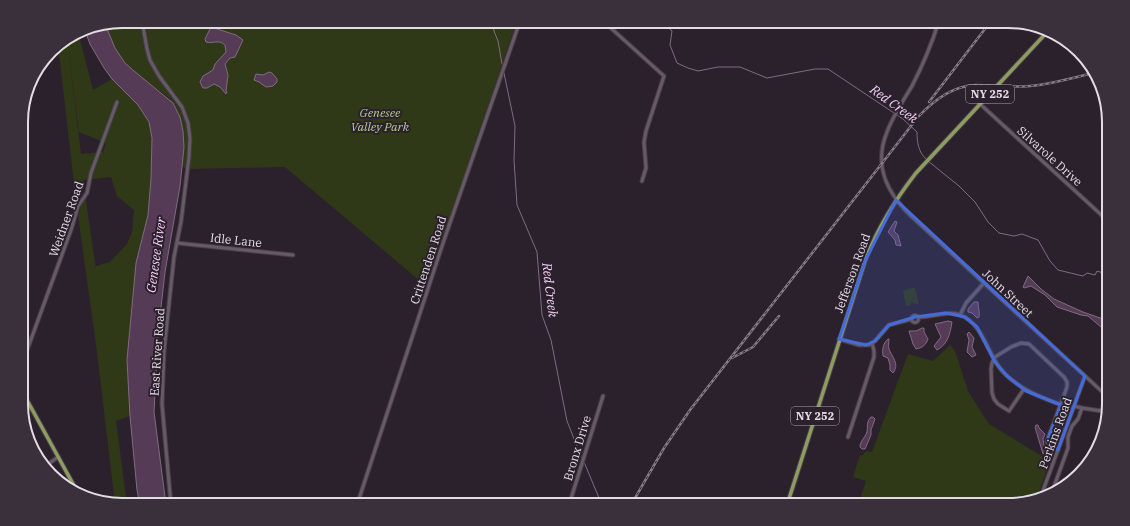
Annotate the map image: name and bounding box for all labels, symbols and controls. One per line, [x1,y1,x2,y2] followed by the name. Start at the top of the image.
[866,80,921,127] water label: Red Creek
[966,85,1014,103] road number: NY 252
[351,105,410,134] park label: Genesee Valley Park
[1014,123,1086,189] street label: Silvarole Drive
[45,179,87,259] street label: Weidner Road
[407,214,449,306] street label: Crittenden Road
[142,216,170,294] water label: Genesee River
[209,230,263,250] street label: Idle Lane
[831,231,873,315] street label: Jefferson Road
[538,261,562,318] water label: Red Creek
[980,266,1036,320] street label: John Street
[146,307,168,397] street label: East River Road
[1035,395,1075,471] street label: Perkins Road
[791,407,839,425] road number: NY 252
[560,413,594,483] street label: Bronx Drive

